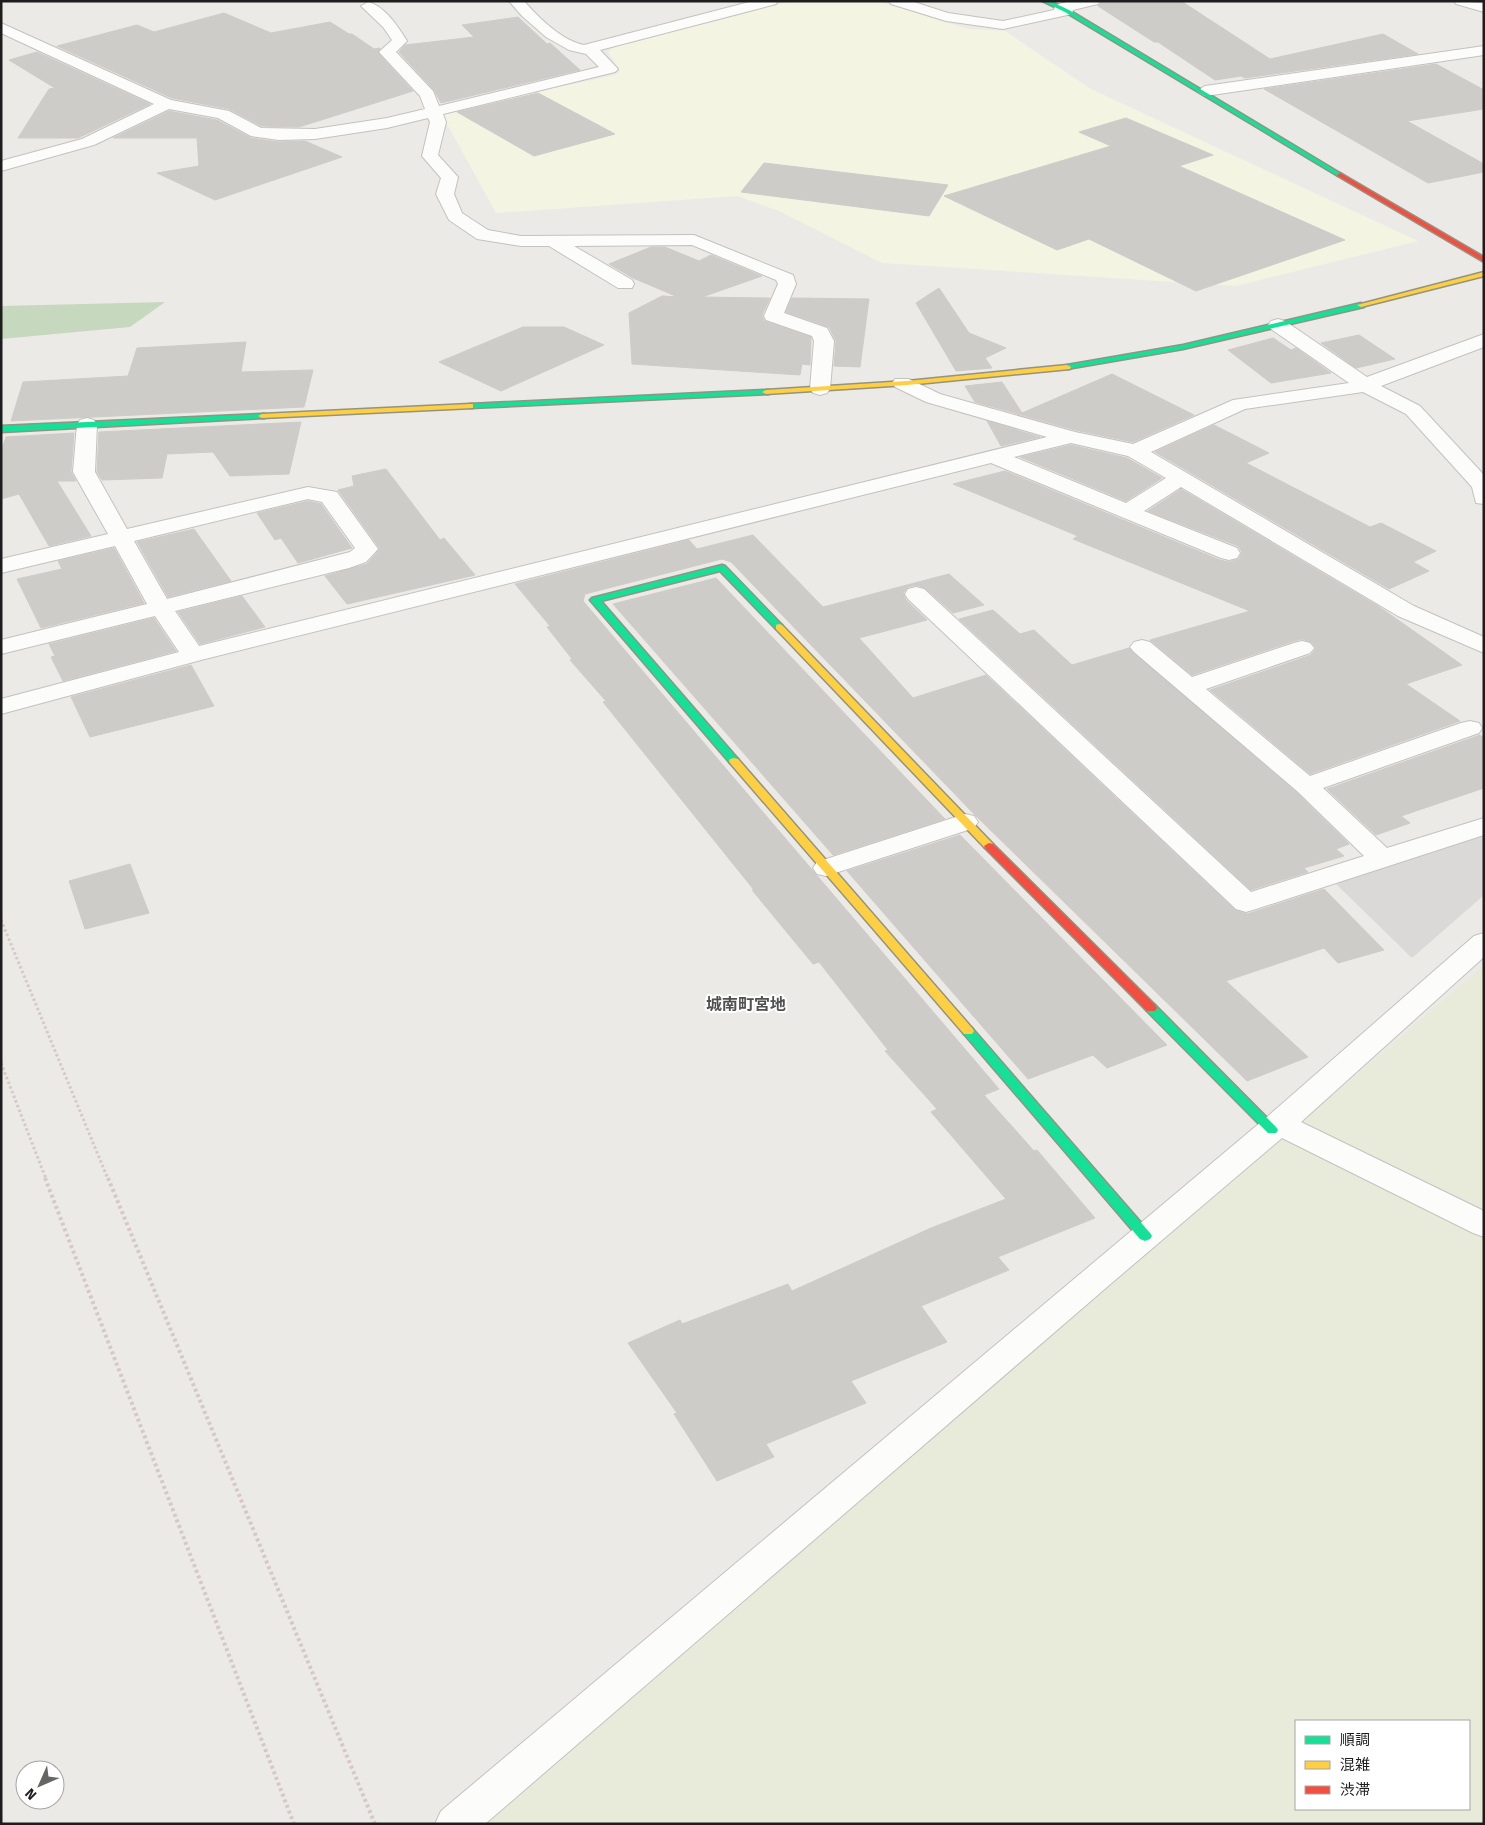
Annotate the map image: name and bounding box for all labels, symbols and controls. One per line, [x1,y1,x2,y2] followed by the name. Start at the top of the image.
[706,995,786,1014] district label: 城南町宮地
[1295,1720,1470,1810] legend
[1340,1731,1370,1749] text: 順調
[1340,1756,1370,1774] text: 混雑
[15,1760,65,1810] north arrow
[1340,1781,1370,1799] text: 渋滞
[22,1785,40,1803] text: N

